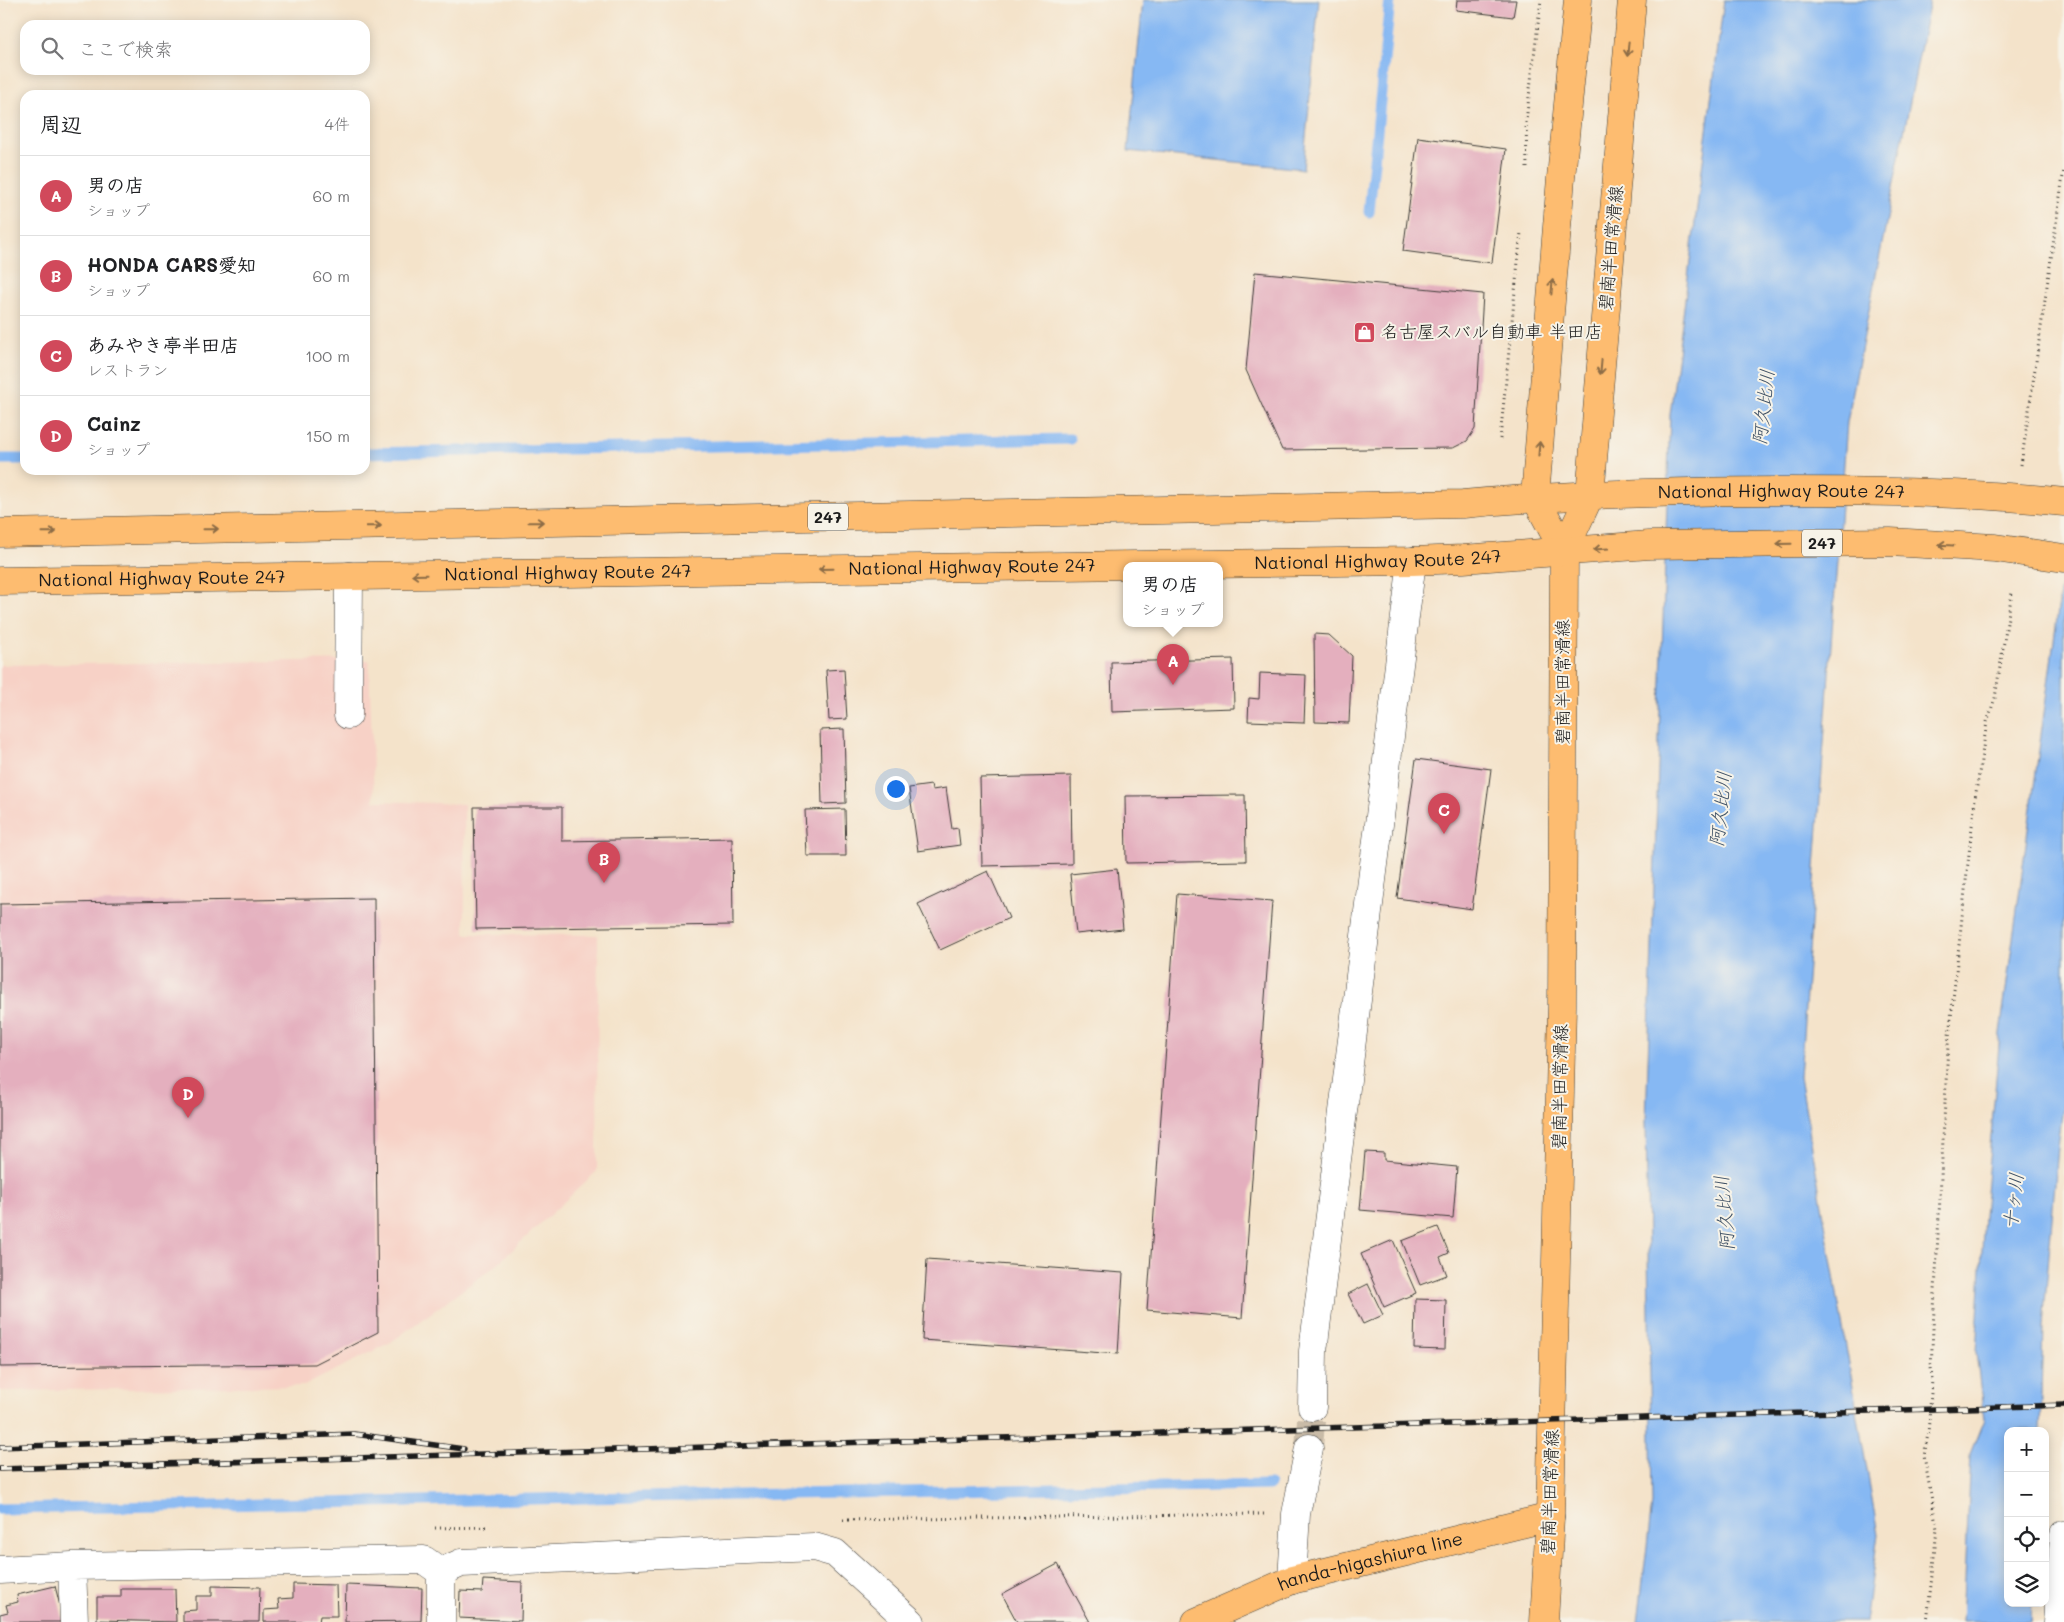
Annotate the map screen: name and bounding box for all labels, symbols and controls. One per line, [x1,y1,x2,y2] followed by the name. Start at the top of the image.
[20,20,370,75] search box
[38,34,66,62] icon: search
[78,36,173,61] text: ここで検索
[1623,40,1632,56] one-way arrow
[40,110,82,137] text: 周辺
[325,113,350,134] text: 4件
[87,172,144,197] text: 男の店
[1593,184,1627,312] street label: 碧南半田常滑線
[50,185,62,206] text: A
[313,185,350,206] text: 60 m
[87,199,150,220] text: ショップ
[87,252,256,277] text: HONDA CARS愛知
[51,265,61,286] text: B
[313,265,350,286] text: 60 m
[87,279,150,300] text: ショップ
[1548,279,1557,295] one-way arrow
[1381,319,1603,343] place label: 名古屋スバル自動車 半田店
[1353,320,1377,344] shop icon: 名古屋スバル自動車 半田店
[87,332,239,357] text: あみやき亭半田店
[50,345,62,366] text: C
[305,345,350,366] text: 100 m
[87,359,168,380] text: レストラン
[1596,359,1606,375] one-way arrow
[1746,368,1779,446] water label: 阿久比川
[87,411,141,436] text: Cainz
[50,425,62,446] text: D
[306,425,350,446] text: 150 m
[87,438,150,459] text: ショップ
[1535,441,1544,457] one-way arrow
[1658,478,1905,504] street label: National Highway Route 247
[808,504,848,530] road number: 247
[528,518,544,527] one-way arrow
[365,521,381,530] one-way arrow
[202,524,219,534] one-way arrow
[40,527,56,537] one-way arrow
[1802,530,1842,556] road number: 247
[1776,539,1792,548] one-way arrow
[1939,541,1955,550] one-way arrow
[1254,543,1502,574] street label: National Highway Route 247
[1593,544,1609,553] one-way arrow
[848,552,1096,580] street label: National Highway Route 247
[444,558,692,586] street label: National Highway Route 247
[1123,562,1223,627] popup
[38,564,286,591] street label: National Highway Route 247
[819,564,835,574] one-way arrow
[411,570,428,580] one-way arrow
[1141,571,1198,596] text: 男の店
[1141,598,1205,619] text: ショップ
[1550,619,1574,745] street label: 碧南半田常滑線
[1157,644,1189,685] pin: A
[1703,770,1736,848] water label: 阿久比川
[883,776,909,802] your location
[1428,793,1460,834] pin: C
[588,842,620,883] pin: B
[1546,1024,1572,1150] street label: 碧南半田常滑線
[172,1077,204,1118] pin: D
[1997,1171,2028,1231] water label: 十ヶ川
[1708,1174,1739,1252] water label: 阿久比川
[2004,1427,2049,1607] map controls
[2004,1427,2049,1472] button: +
[1535,1429,1563,1555] street label: 碧南半田常滑線
[2004,1472,2049,1517] button: −
[2004,1517,2049,1562] button: locate
[1273,1526,1465,1596] street label: handa-higashiura line
[2004,1562,2049,1607] button: layers

